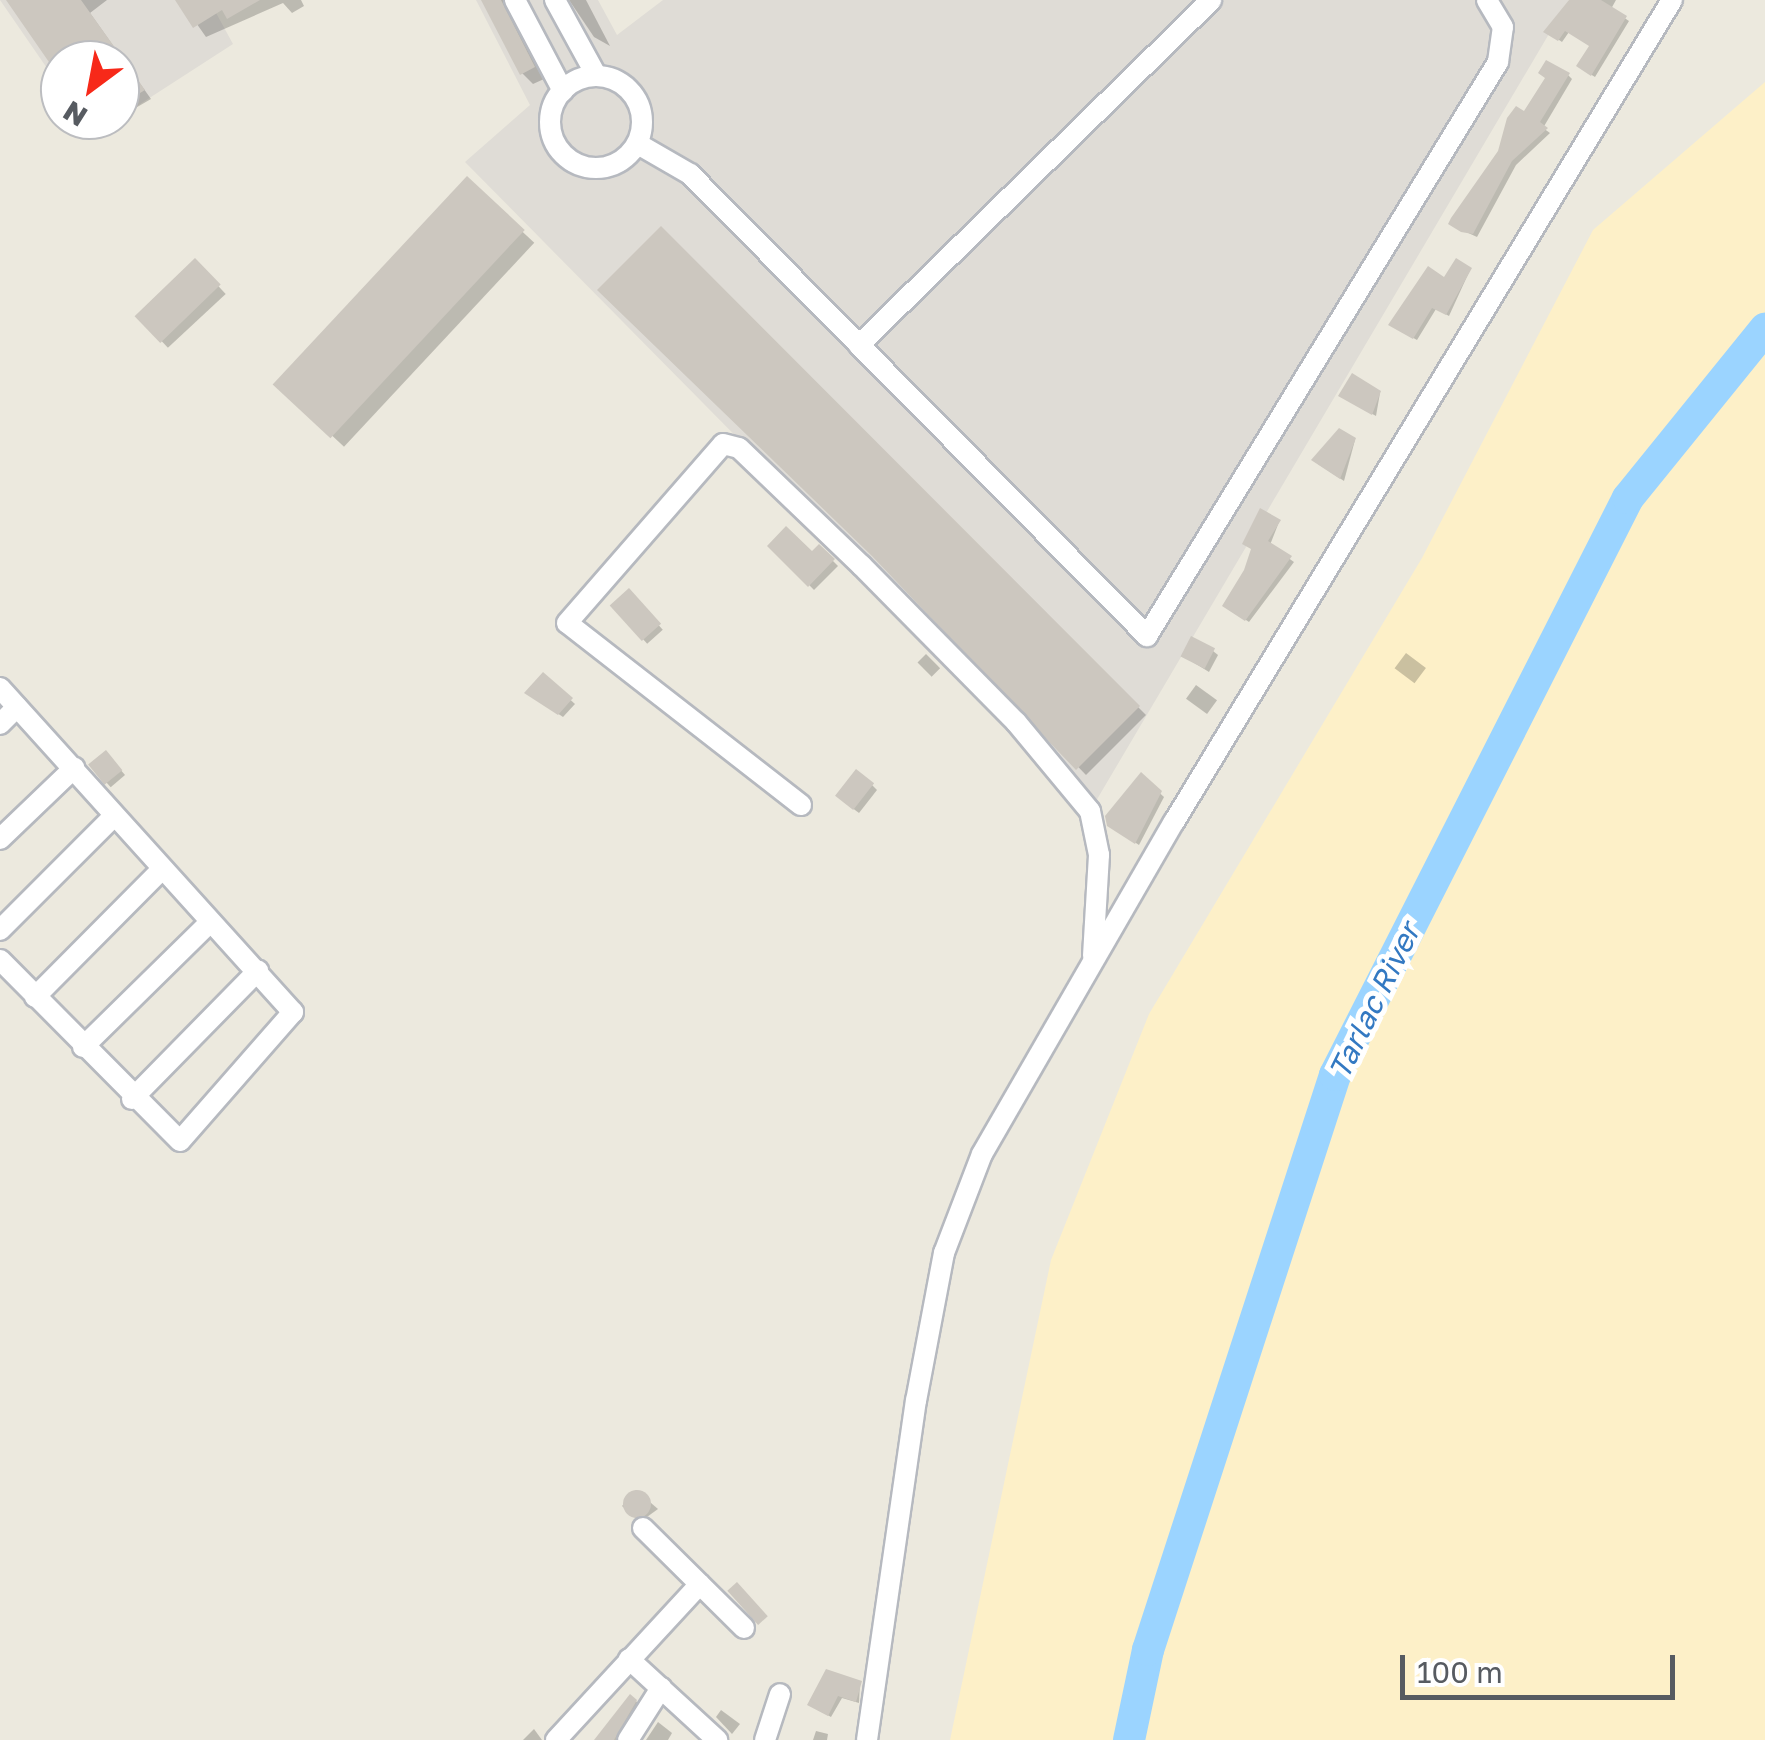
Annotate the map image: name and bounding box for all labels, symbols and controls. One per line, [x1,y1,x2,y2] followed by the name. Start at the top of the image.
[40,40,140,140] north arrow
[57,95,93,134] text: N
[1321,917,1427,1085] water label: Tarlac River
[1405,1635,1680,1697] scale bar
[1417,1654,1503,1690] text: 100 m

